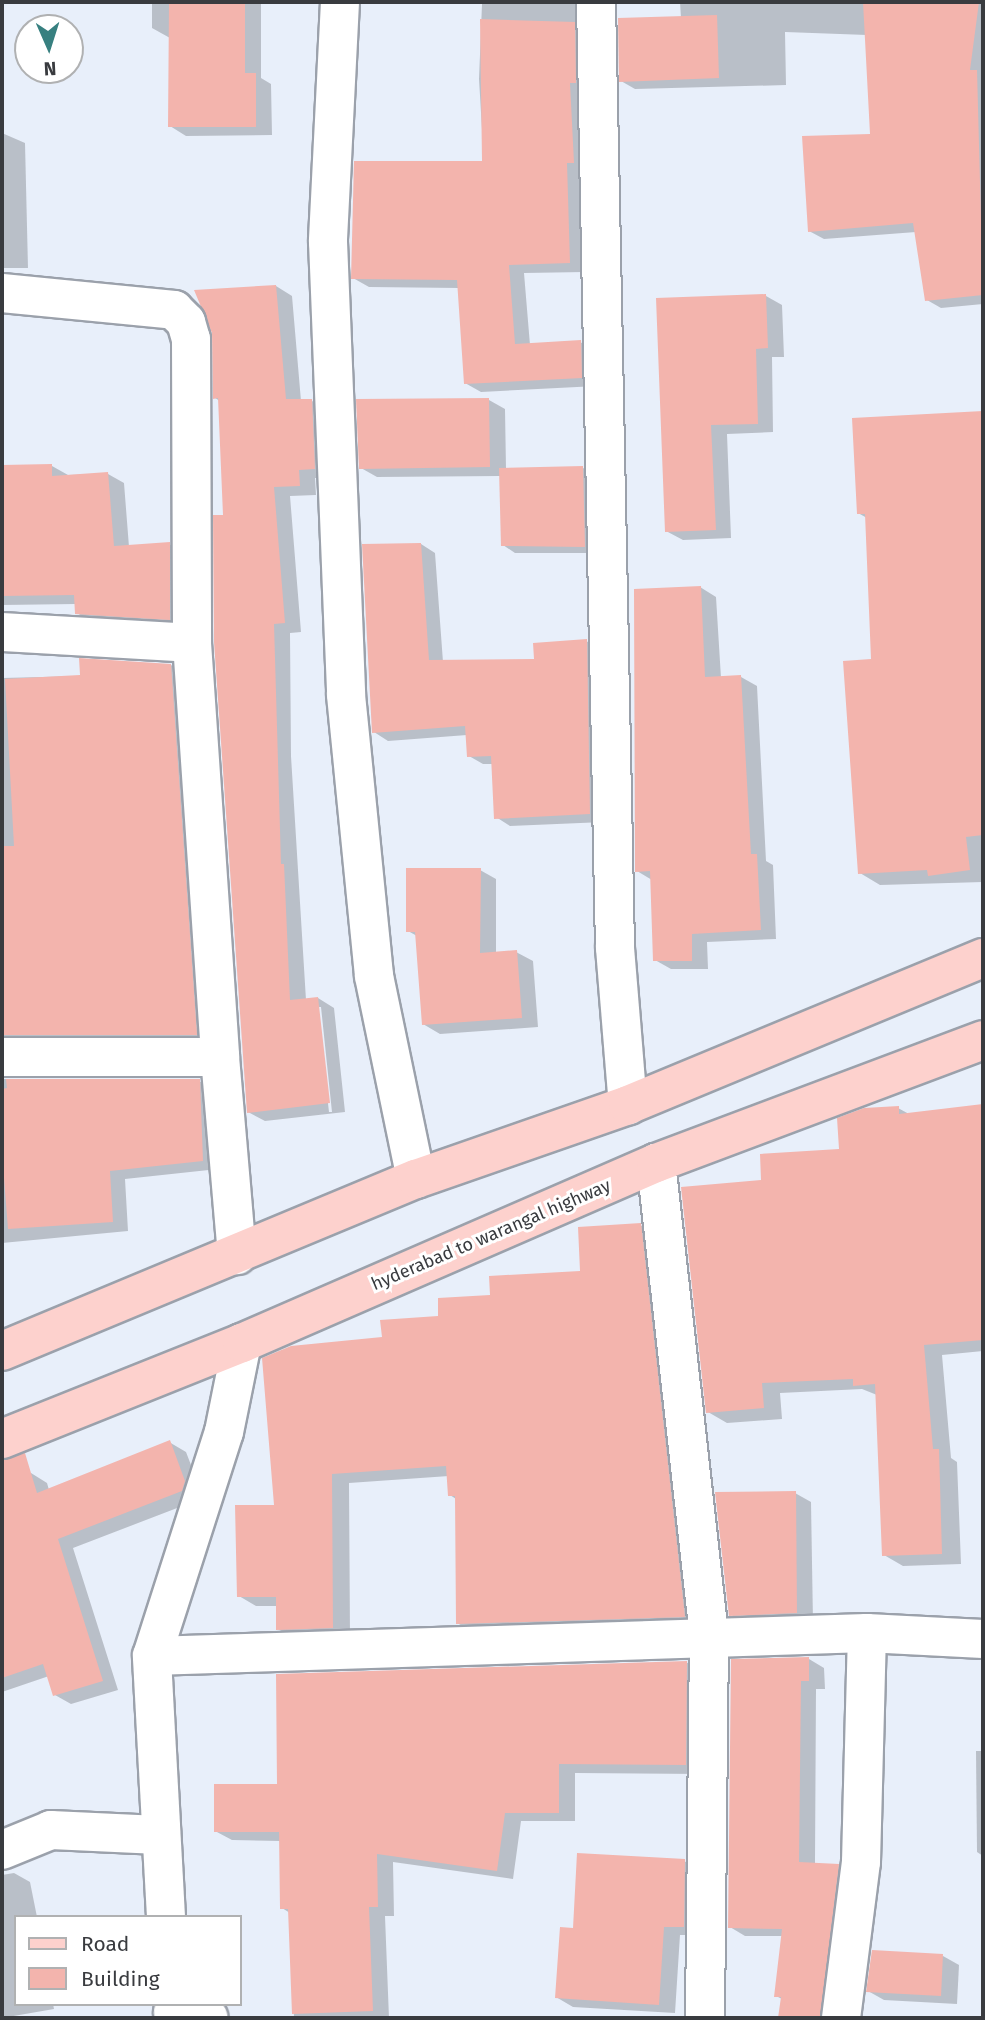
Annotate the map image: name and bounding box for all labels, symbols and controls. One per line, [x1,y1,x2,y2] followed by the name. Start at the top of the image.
[14,14,84,84] north arrow
[43,57,57,80] text: N
[368,1175,614,1295] street label: hyderabad to warangal highway
[14,1915,242,2006] legend
[81,1931,129,1957] text: Road
[81,1966,160,1992] text: Building

